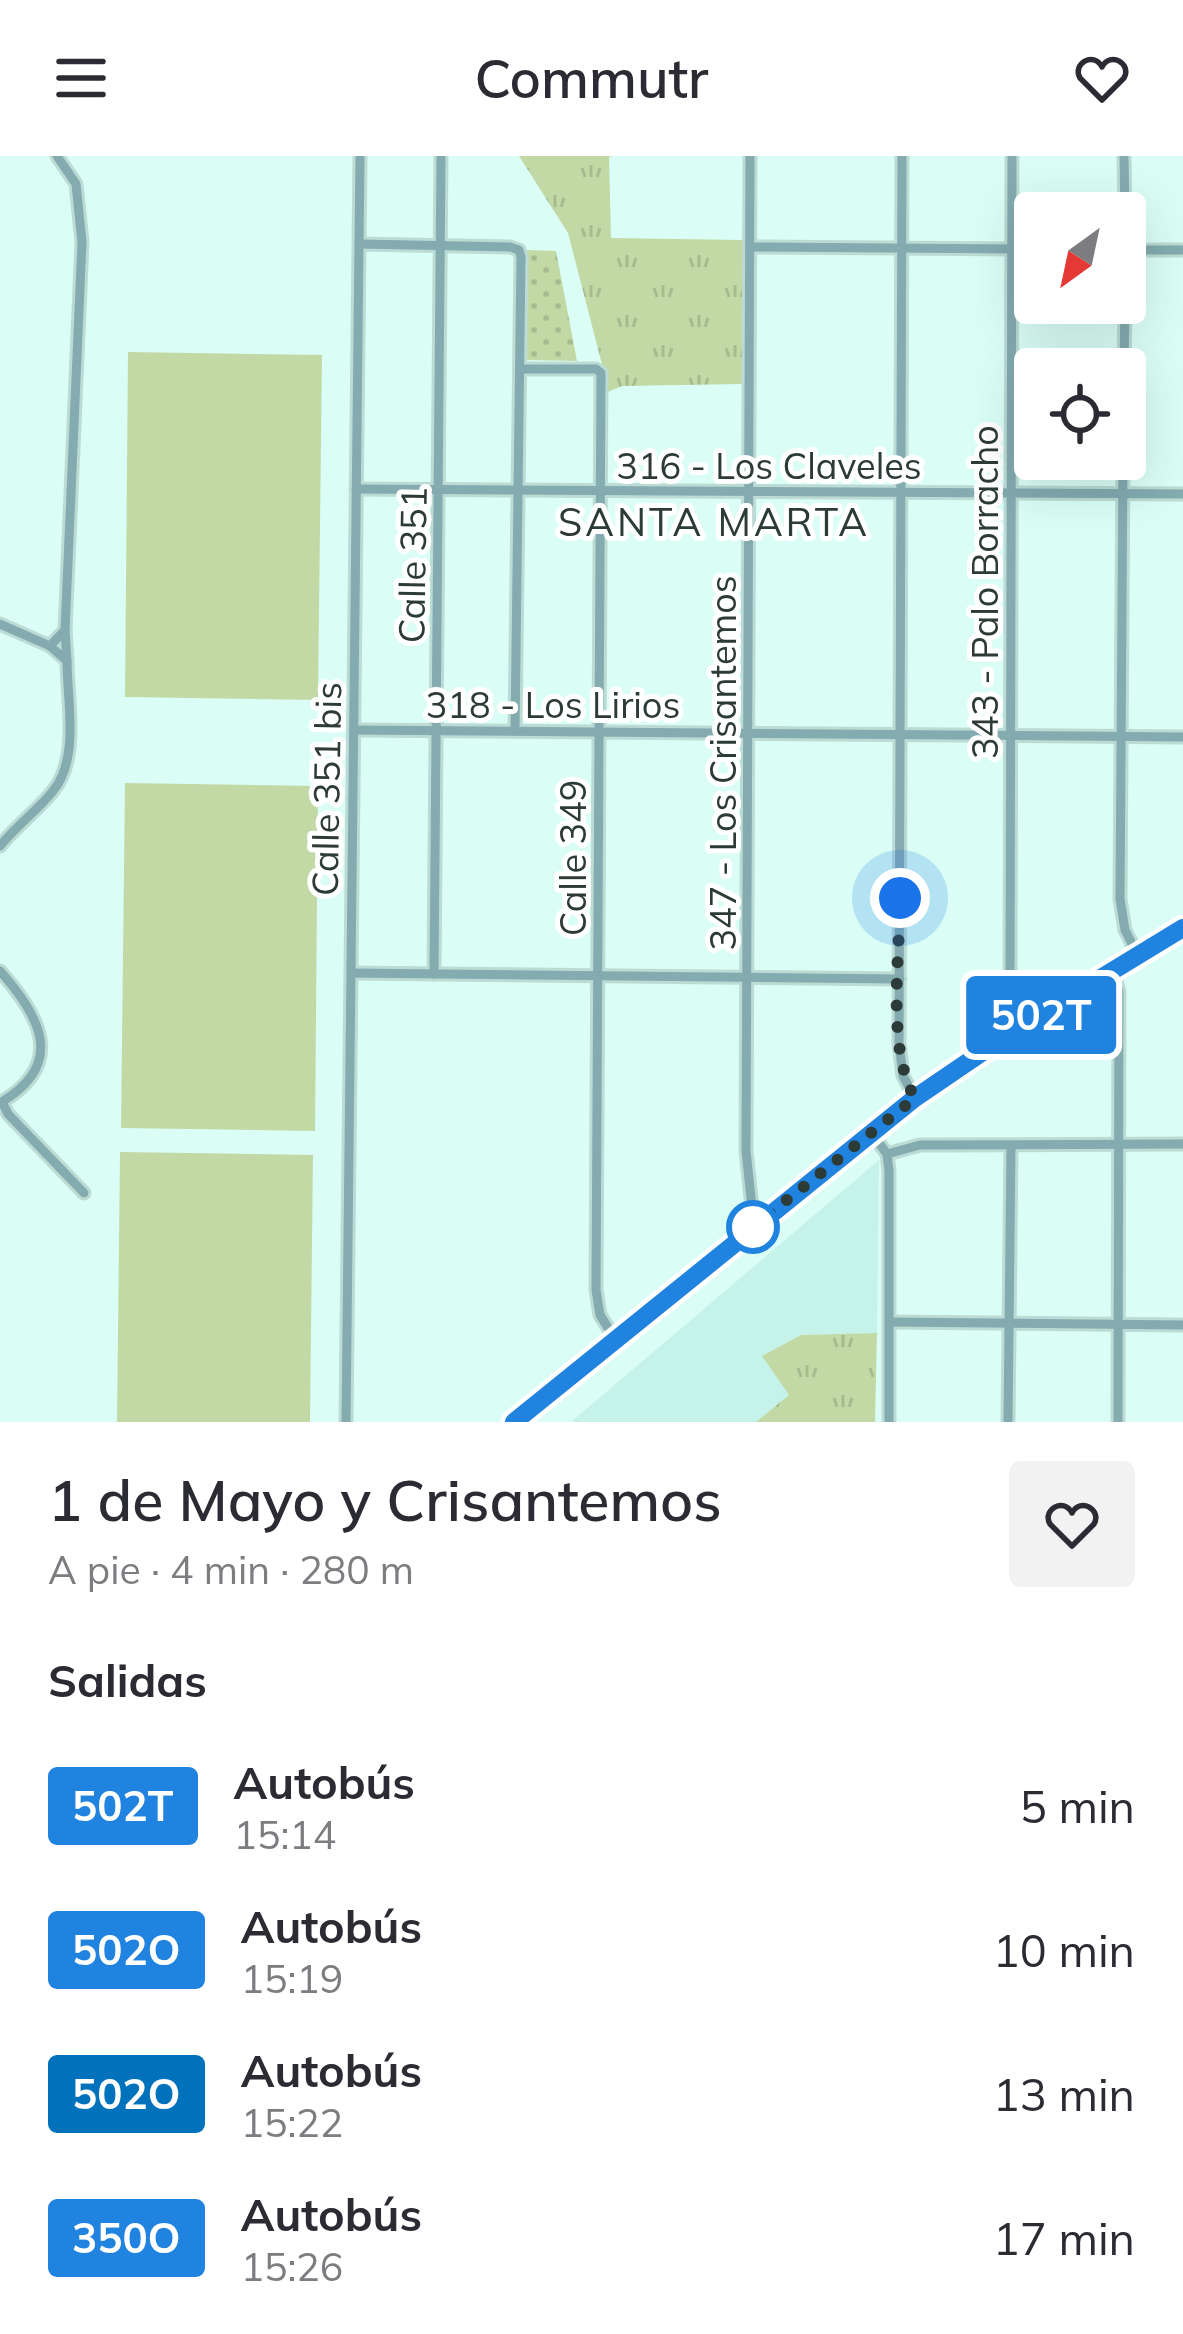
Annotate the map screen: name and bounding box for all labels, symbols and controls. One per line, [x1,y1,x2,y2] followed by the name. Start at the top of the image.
[475,44,708,112] text: Commutr
[48,45,114,111] icon: menu
[1069,45,1135,111] icon: heart
[1014,192,1146,324] north arrow
[1014,192,1146,480] map controls
[1014,348,1146,480] button: locate
[962,425,1007,759] street label: 343 - Palo Borracho
[616,443,922,488] street label: 316 - Los Claveles
[388,486,436,644] street label: Calle 351
[558,497,870,546] district label: SANTA MARTA
[700,575,745,951] street label: 347 - Los Crisantemos
[302,682,350,896] street label: Calle 351 bis
[426,682,680,727] street label: 318 - Los Lirios
[550,780,595,936] street label: Calle 349
[870,868,930,928] your location
[957,976,1125,1054] line badge: 502T
[990,988,1092,1041] text: 502T
[728,1202,778,1252] unlabelled marker
[1009,1461,1135,1587] button: heart
[48,1464,722,1535] text: 1 de Mayo y Crisantemos
[48,1545,414,1594] text: A pie · 4 min · 280 m
[48,1652,207,1708] text: Salidas
[234,1754,415,1810] text: Autobús
[1020,1778,1135,1834] text: 5 min
[72,1779,174,1832] text: 502T
[234,1810,336,1859] text: 15:14
[241,1898,422,1954] text: Autobús
[993,1922,1135,1978] text: 10 min
[72,1923,181,1976] text: 502O
[241,1954,343,2003] text: 15:19
[241,2042,422,2098] text: Autobús
[993,2066,1135,2122] text: 13 min
[72,2067,181,2120] text: 502O
[241,2098,343,2147] text: 15:22
[241,2186,422,2242] text: Autobús
[993,2210,1135,2266] text: 17 min
[72,2211,181,2264] text: 350O
[241,2242,343,2291] text: 15:26

